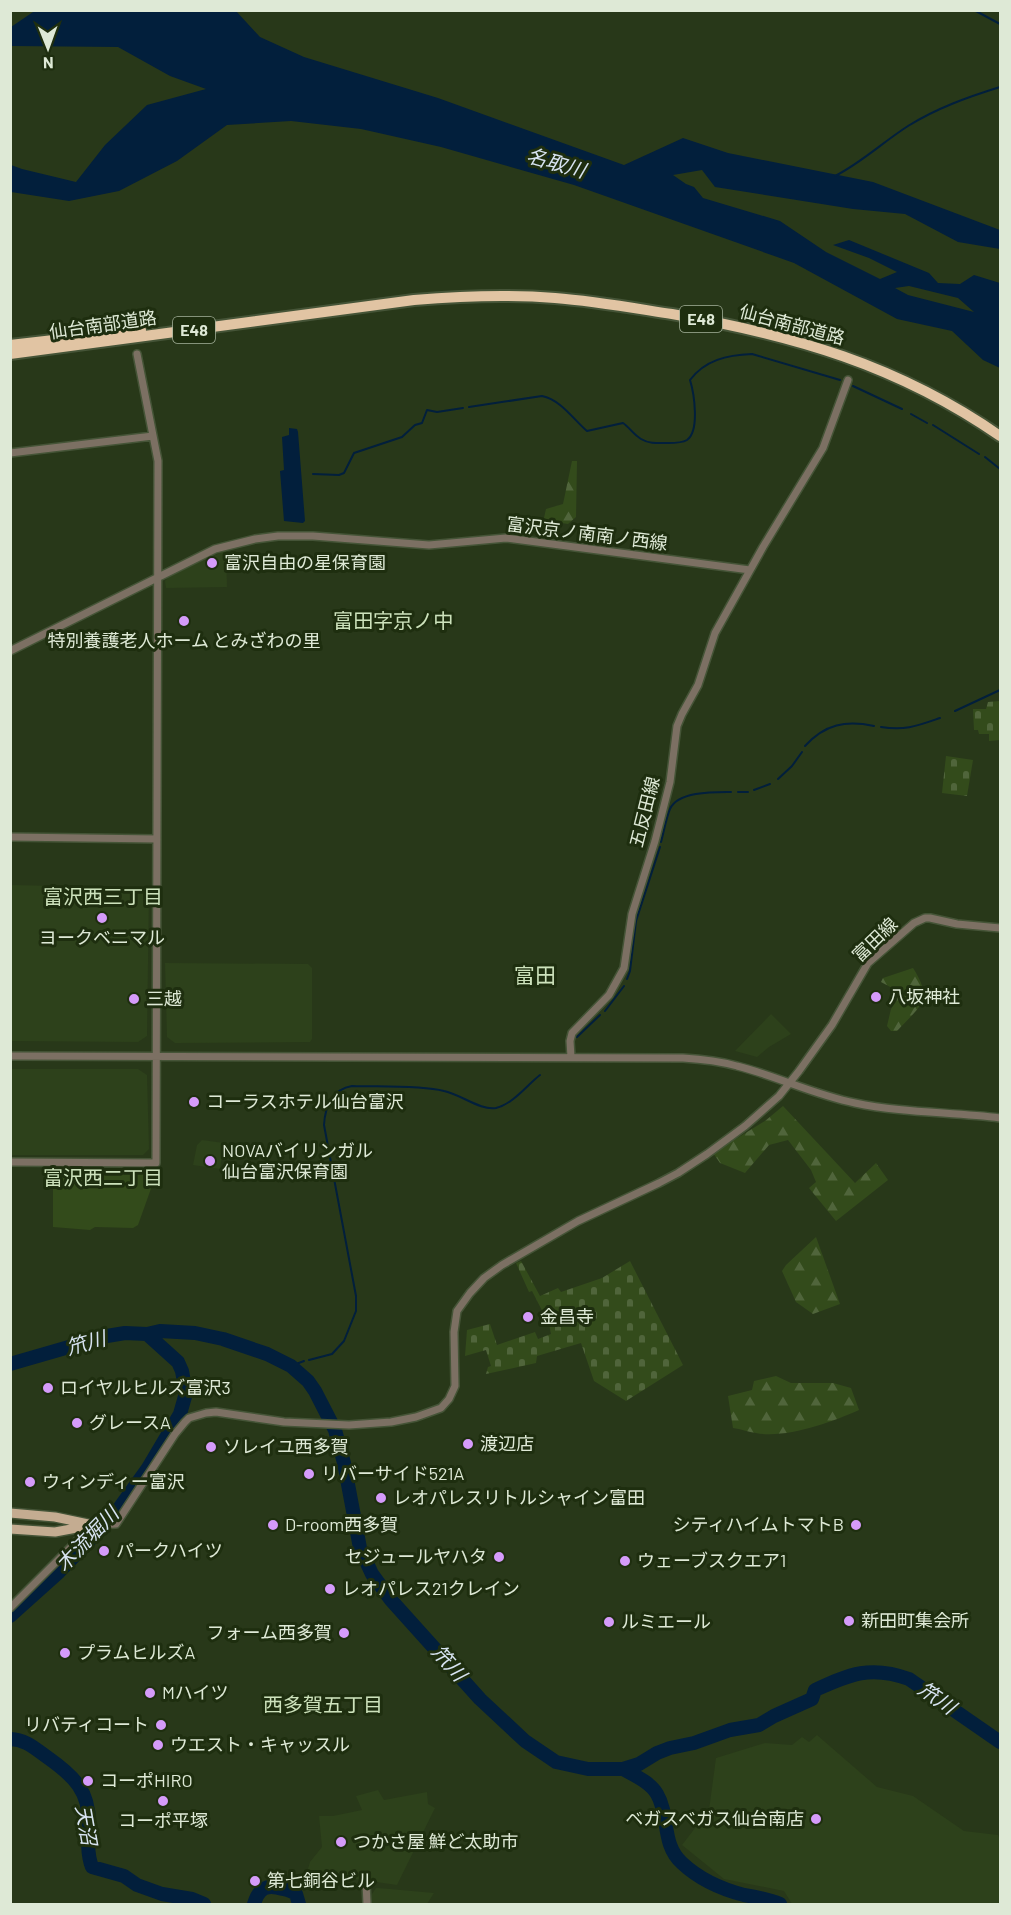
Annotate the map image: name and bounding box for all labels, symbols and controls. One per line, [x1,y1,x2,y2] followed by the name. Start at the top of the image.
[18,18,78,78] north arrow
[43,54,54,73] text: N
[524,142,590,182] water label: 名取川
[737,299,847,349] street label: 仙台南部道路
[48,306,158,342] street label: 仙台南部道路
[680,306,722,332] road number: E48
[173,317,215,343] road number: E48
[505,512,669,554] street label: 富沢京ノ南南ノ西線
[224,551,386,573] place label: 富沢自由の星保育園
[205,556,219,570] marker: 富沢自由の星保育園
[333,608,453,632] district label: 富田字京ノ中
[177,614,191,628] marker: 特別養護老人ホーム とみざわの里
[47,629,321,651] place label: 特別養護老人ホーム とみざわの里
[625,774,663,849] street label: 五反田線
[43,884,163,908] district label: 富沢西三丁目
[95,911,109,925] marker: ヨークベニマル
[847,913,901,966] street label: 富田線
[39,926,165,948] place label: ヨークベニマル
[514,962,556,987] district label: 富田
[888,985,960,1007] place label: 八坂神社
[146,987,182,1009] place label: 三越
[869,990,883,1004] marker: 八坂神社
[127,992,141,1006] marker: 三越
[206,1090,404,1112] place label: コーラスホテル仙台富沢
[187,1095,201,1109] marker: コーラスホテル仙台富沢
[222,1139,373,1182] place label: NOVAバイリンガル 仙台富沢保育園
[203,1154,217,1168] marker: NOVAバイリンガル 仙台富沢保育園
[43,1165,163,1189] district label: 富沢西二丁目
[540,1305,594,1327] place label: 金昌寺
[521,1310,535,1324] marker: 金昌寺
[63,1325,110,1359] water label: 笊川
[60,1376,231,1398] place label: ロイヤルヒルズ富沢3
[41,1381,55,1395] marker: ロイヤルヒルズ富沢3
[89,1411,171,1433] place label: グレースA
[70,1416,84,1430] marker: グレースA
[480,1432,534,1454] place label: 渡辺店
[223,1435,349,1457] place label: ソレイユ西多賀
[461,1437,475,1451] marker: 渡辺店
[204,1440,218,1454] marker: ソレイユ西多賀
[321,1462,465,1484] place label: リバーサイド521A
[302,1467,316,1481] marker: リバーサイド521A
[42,1470,185,1492] place label: ウィンディー富沢
[23,1475,37,1489] marker: ウィンディー富沢
[393,1486,645,1508] place label: レオパレスリトルシャイン富田
[374,1491,388,1505] marker: レオパレスリトルシャイン富田
[50,1500,124,1575] water label: 木流堀川
[285,1513,398,1535] place label: D-room西多賀
[673,1513,844,1535] place label: シティハイムトマトB
[266,1518,280,1532] marker: D-room西多賀
[849,1518,863,1532] marker: シティハイムトマトB
[116,1539,223,1561] place label: パークハイツ
[97,1544,111,1558] marker: パークハイツ
[345,1545,487,1567] place label: セジュールヤハタ
[637,1549,786,1571] place label: ウェーブスクエア1
[492,1550,506,1564] marker: セジュールヤハタ
[618,1554,632,1568] marker: ウェーブスクエア1
[342,1577,520,1599] place label: レオパレス21クレイン
[323,1582,337,1596] marker: レオパレス21クレイン
[861,1609,969,1631] place label: 新田町集会所
[621,1610,711,1632] place label: ルミエール
[842,1614,856,1628] marker: 新田町集会所
[602,1615,616,1629] marker: ルミエール
[207,1621,332,1643] place label: フォーム西多賀
[337,1626,351,1640] marker: フォーム西多賀
[428,1639,473,1687] water label: 笊川
[77,1641,195,1663] place label: プラムヒルズA
[58,1646,72,1660] marker: プラムヒルズA
[914,1676,962,1720] water label: 笊川
[162,1681,229,1703] place label: Mハイツ
[143,1686,157,1700] marker: Mハイツ
[263,1692,383,1716] district label: 西多賀五丁目
[24,1713,149,1735] place label: リバティコート
[154,1718,168,1732] marker: リバティコート
[170,1733,350,1755] place label: ウエスト・キャッスル
[151,1738,165,1752] marker: ウエスト・キャッスル
[100,1769,193,1791] place label: コーポHIRO
[81,1774,95,1788] marker: コーポHIRO
[156,1794,170,1808] marker: コーポ平塚
[72,1803,103,1850] water label: 天沼
[625,1807,804,1829] place label: ベガスベガス仙台南店
[118,1809,208,1831] place label: コーポ平塚
[809,1812,823,1826] marker: ベガスベガス仙台南店
[353,1830,519,1852] place label: つかさ屋 鮮ど太助市
[334,1835,348,1849] marker: つかさ屋 鮮ど太助市
[267,1869,375,1891] place label: 第七銅谷ビル
[248,1874,262,1888] marker: 第七銅谷ビル

